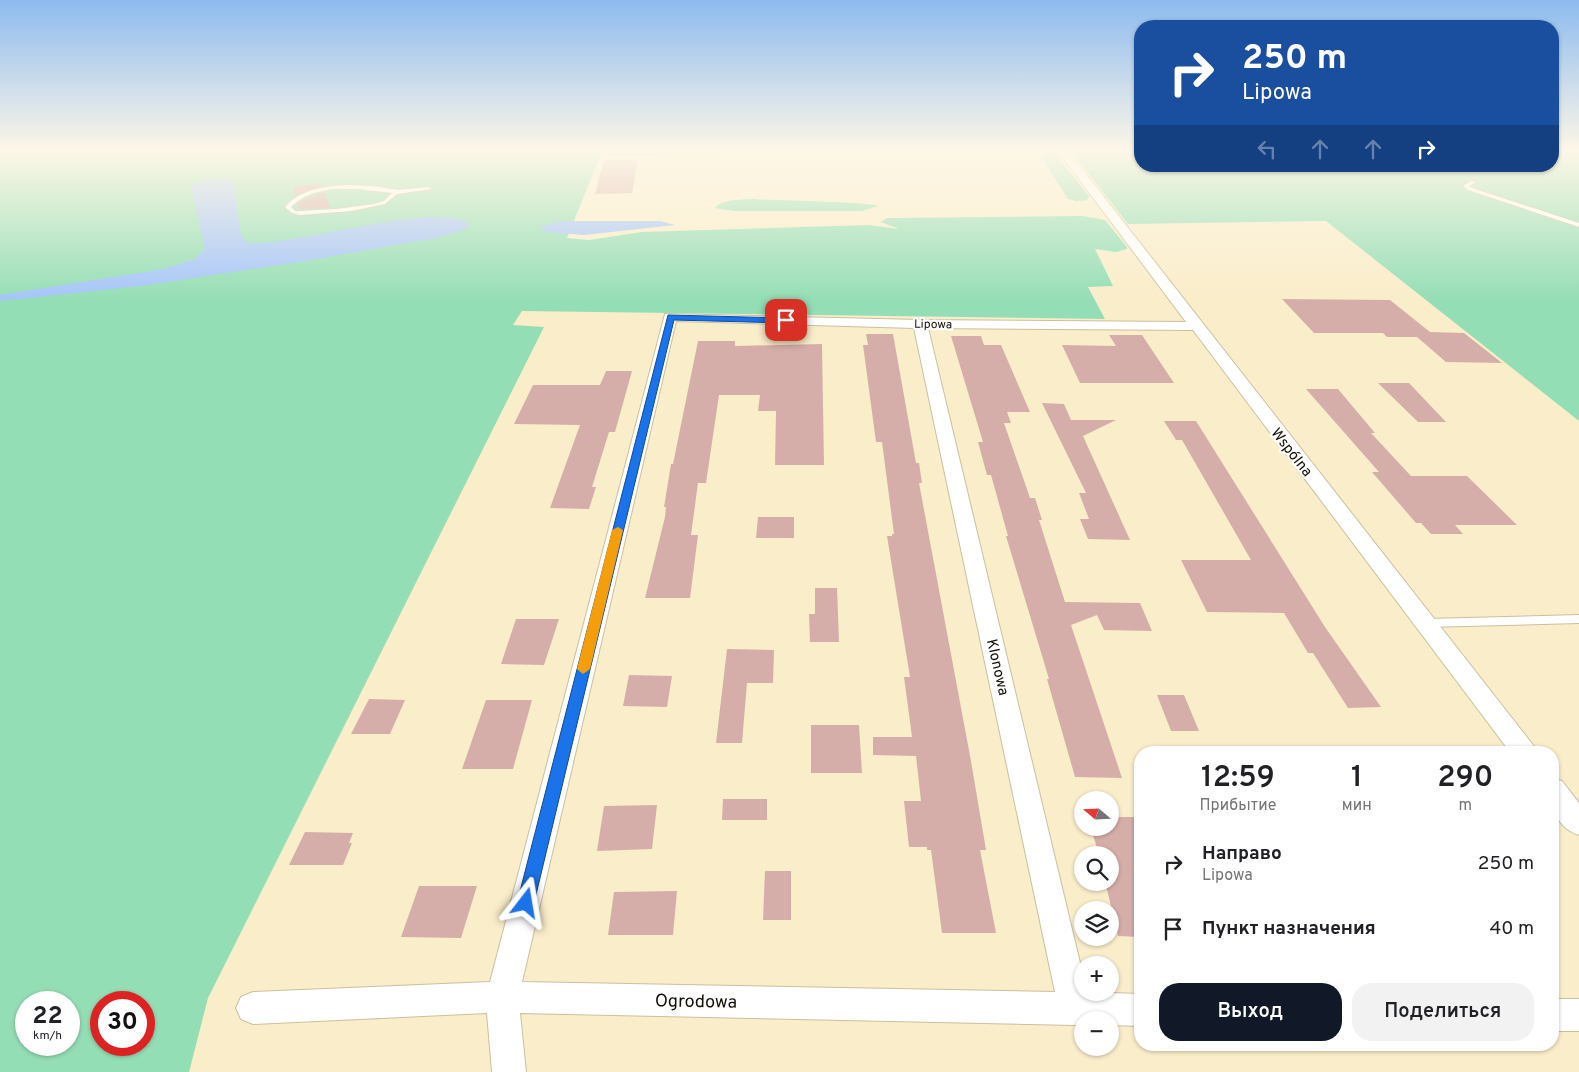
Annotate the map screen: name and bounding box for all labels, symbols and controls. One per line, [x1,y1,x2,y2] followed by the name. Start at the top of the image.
[1242,37,1347,81] text: 250 m
[1159,40,1224,105] icon: right
[1242,80,1312,107] text: Lipowa
[1253,135,1281,163] icon: left
[1306,135,1334,163] icon: ahead
[1359,135,1387,163] icon: ahead
[1412,135,1440,163] icon: right
[765,299,807,341] pin
[772,306,800,334] icon: arrive
[914,317,952,333] street label: Lipowa
[1266,425,1316,481] street label: Wspólna
[981,637,1012,697] street label: Klonowa
[1201,760,1275,797] text: 12:59
[1351,760,1363,797] text: 1
[1437,760,1493,797] text: 290
[1074,791,1119,836] north arrow
[1074,791,1119,1056] map controls
[1200,796,1276,816] text: Прибытие
[1342,796,1372,816] text: мин
[1459,796,1472,816] text: m
[1202,842,1282,866] text: Направо
[1074,846,1119,891] button: search
[1159,850,1187,878] icon: right
[1478,852,1534,876] text: 250 m
[1202,866,1253,886] text: Lipowa
[499,876,551,928] position arrow
[1074,901,1119,946] button: layers
[1159,915,1187,943] icon: arrive
[1202,917,1376,941] text: Пункт назначения
[1489,917,1534,941] text: 40 m
[1074,956,1119,1001] button: +
[1159,983,1342,1041] button: Выход
[1352,983,1534,1041] button: Поделиться
[655,990,737,1015] street label: Ogrodowa
[90,991,155,1056] speed limit sign: 30
[32,1001,63,1033] text: 22
[1074,1011,1119,1056] button: −
[33,1028,62,1044] text: km/h

